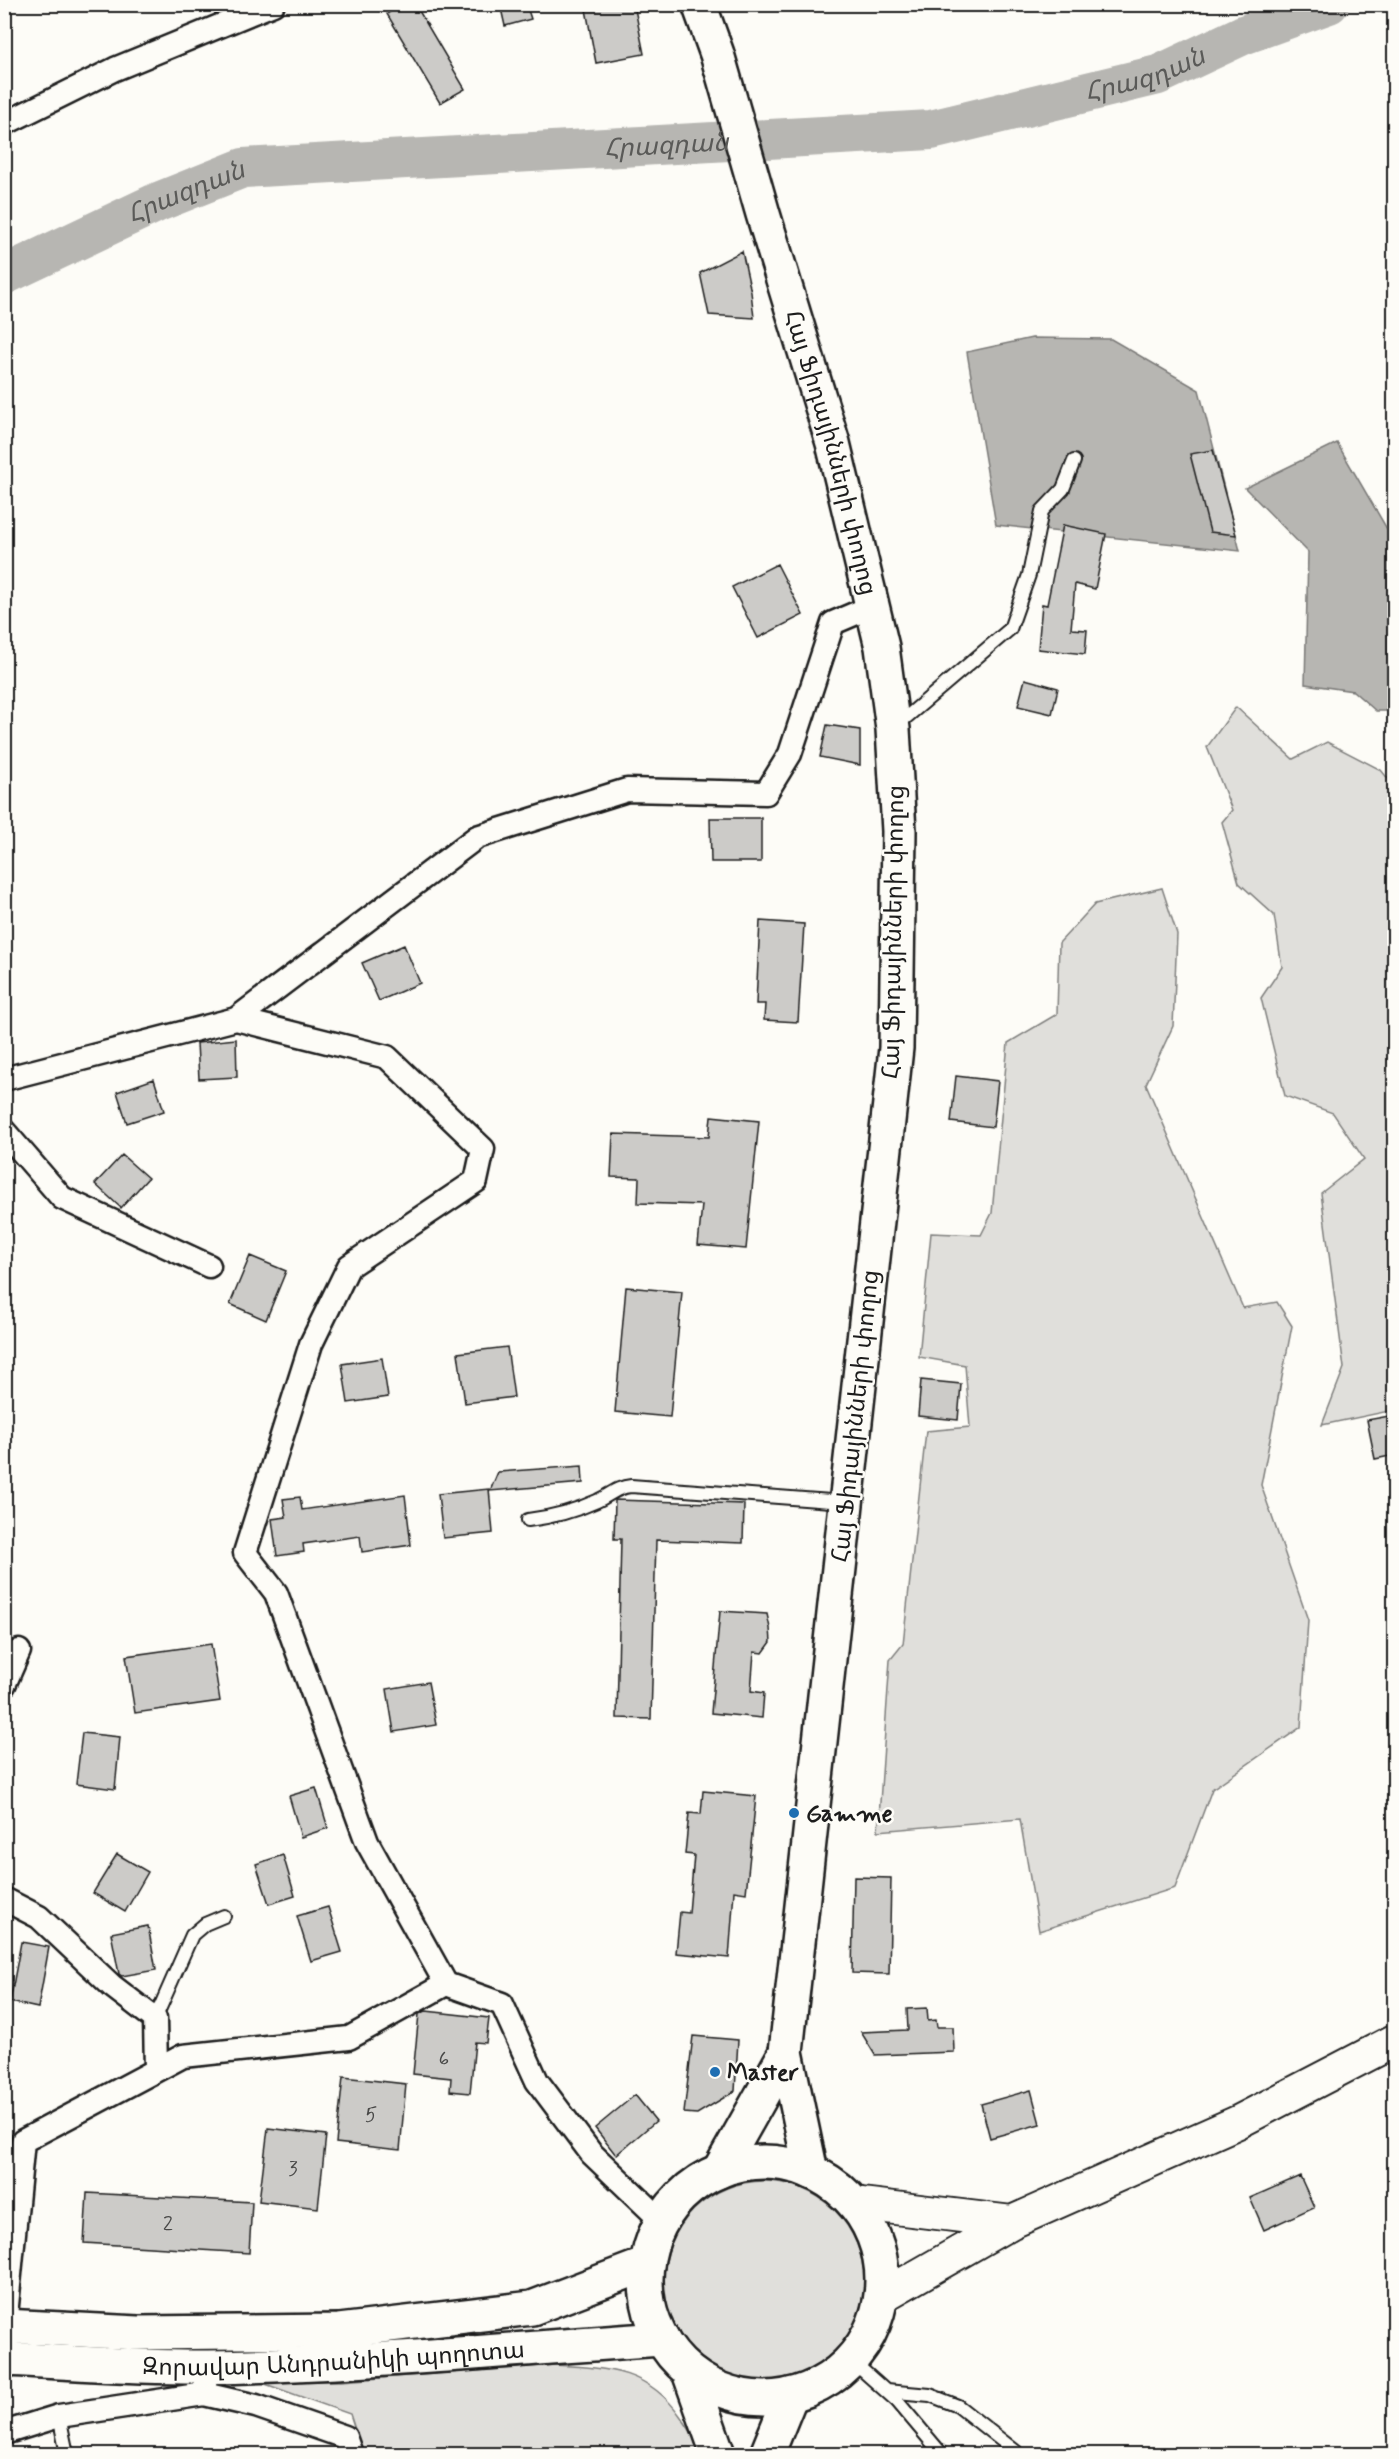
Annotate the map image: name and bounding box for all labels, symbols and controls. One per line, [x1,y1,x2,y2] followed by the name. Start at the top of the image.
[1082,40,1212,111] water label: Հրազդան
[603,126,731,167] water label: Հրազդան
[122,153,252,233] water label: Հրազդան
[776,307,883,599] street label: Հայ Ֆիդայինների փողոց
[876,785,913,1079] street label: Հայ Ֆիդայինների փողոց
[826,1268,887,1564] street label: Հայ Ֆիդայինների փողոց
[806,1799,893,1830] place label: Gamme
[787,1806,801,1820] marker: Gamme
[439,2045,449,2073] house number: 6
[727,2058,799,2089] place label: Master
[708,2065,722,2079] marker: Master
[365,2101,377,2129] house number: 5
[288,2155,298,2183] house number: 3
[163,2210,173,2238] house number: 2
[142,2335,526,2384] street label: Զորավար Անդրանիկի պողոտա

